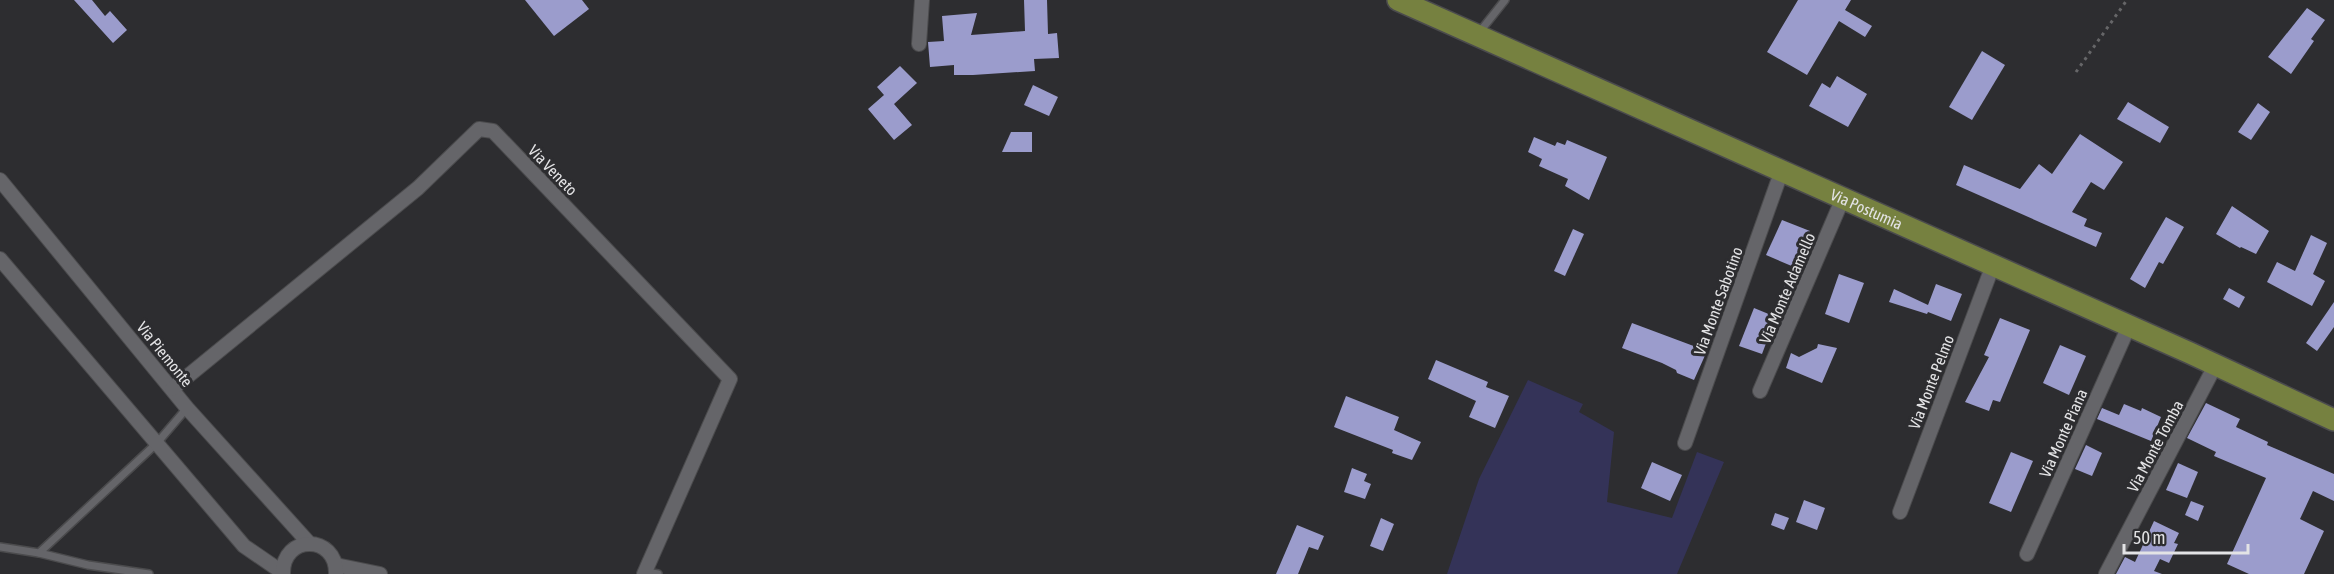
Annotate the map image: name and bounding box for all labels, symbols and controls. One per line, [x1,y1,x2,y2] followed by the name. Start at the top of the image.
[525,141,581,199] street label: Via Veneto
[1828,185,1905,233] street label: Via Postumia
[1756,230,1818,346] street label: Via Monte Adamello
[1690,244,1746,358] street label: Via Monte Sabotino
[133,318,197,390] street label: Via Piemonte
[1905,332,1957,432] street label: Via Monte Pelmo
[2035,386,2091,480] street label: Via Monte Piana
[2123,397,2187,495] street label: Via Monte Tomba
[2124,517,2248,555] scale bar
[2133,527,2165,548] text: 50 m

